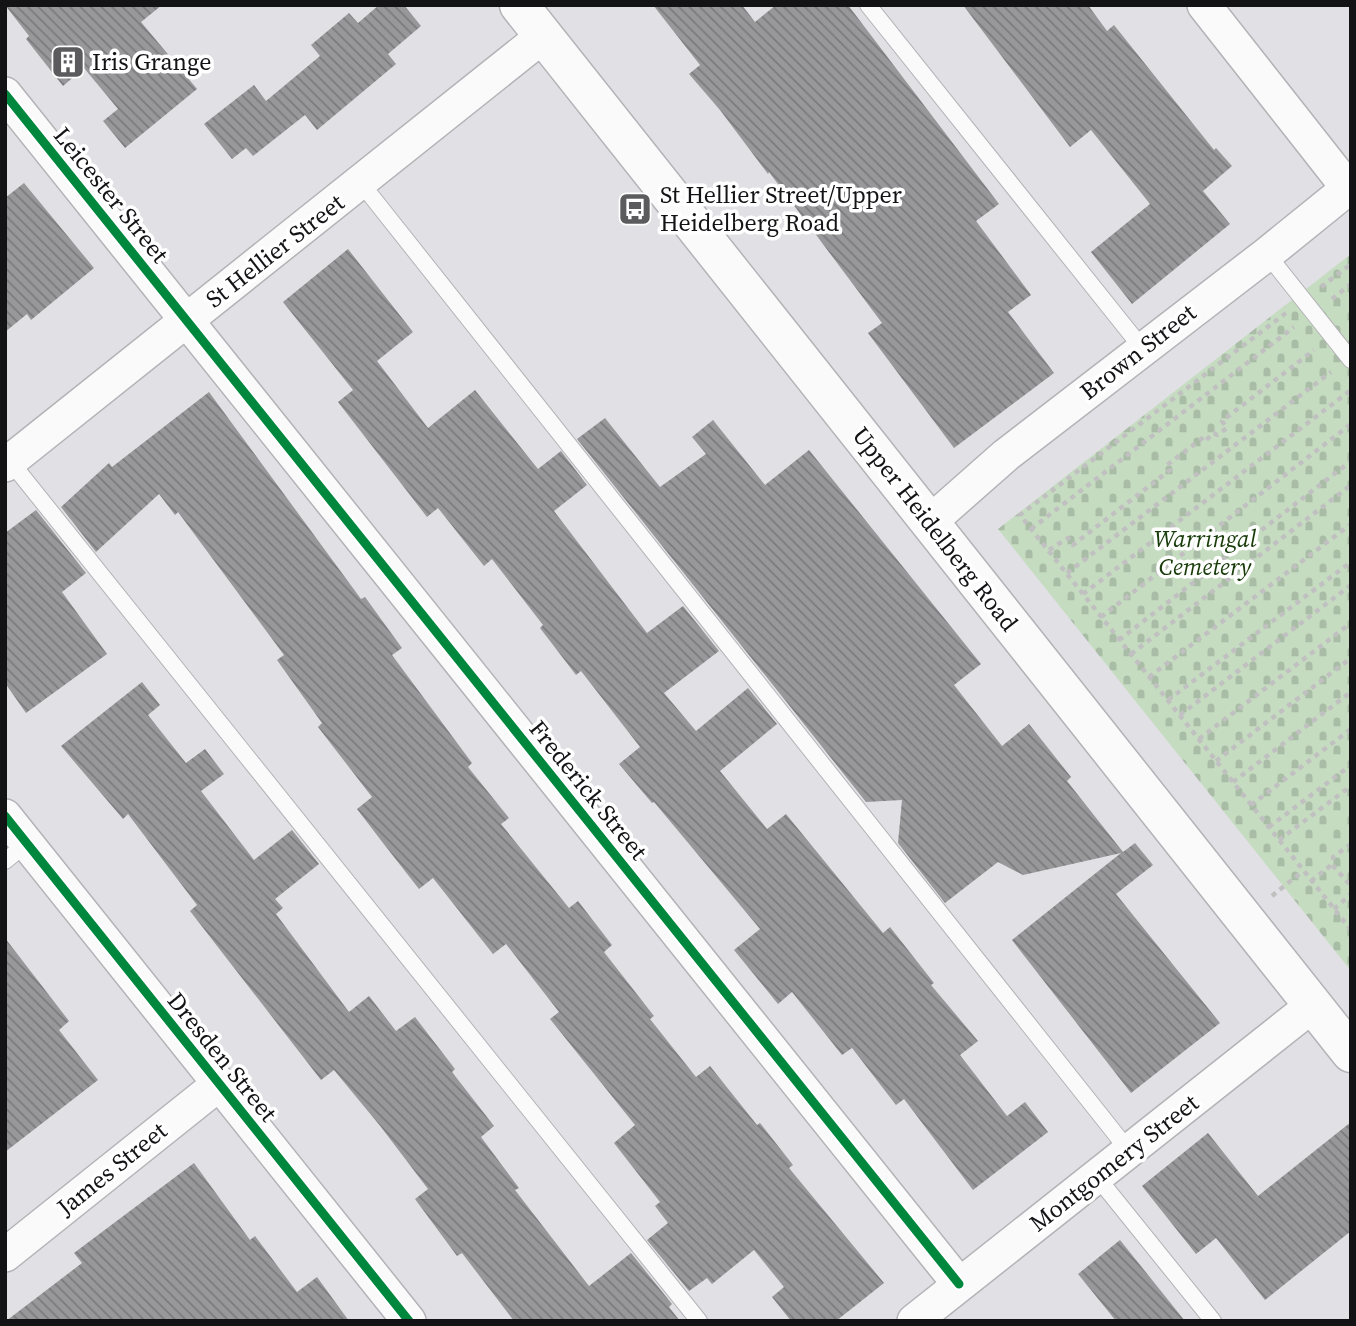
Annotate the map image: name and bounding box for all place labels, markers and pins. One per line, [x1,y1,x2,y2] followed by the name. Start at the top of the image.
[49,43,87,81] building icon: Iris Grange
[92,45,212,78] place label: Iris Grange
[660,178,902,239] place label: St Hellier Street/Upper Heidelberg Road
[616,190,654,228] bus stop icon: St Hellier Street/Upper Heidelberg Road

